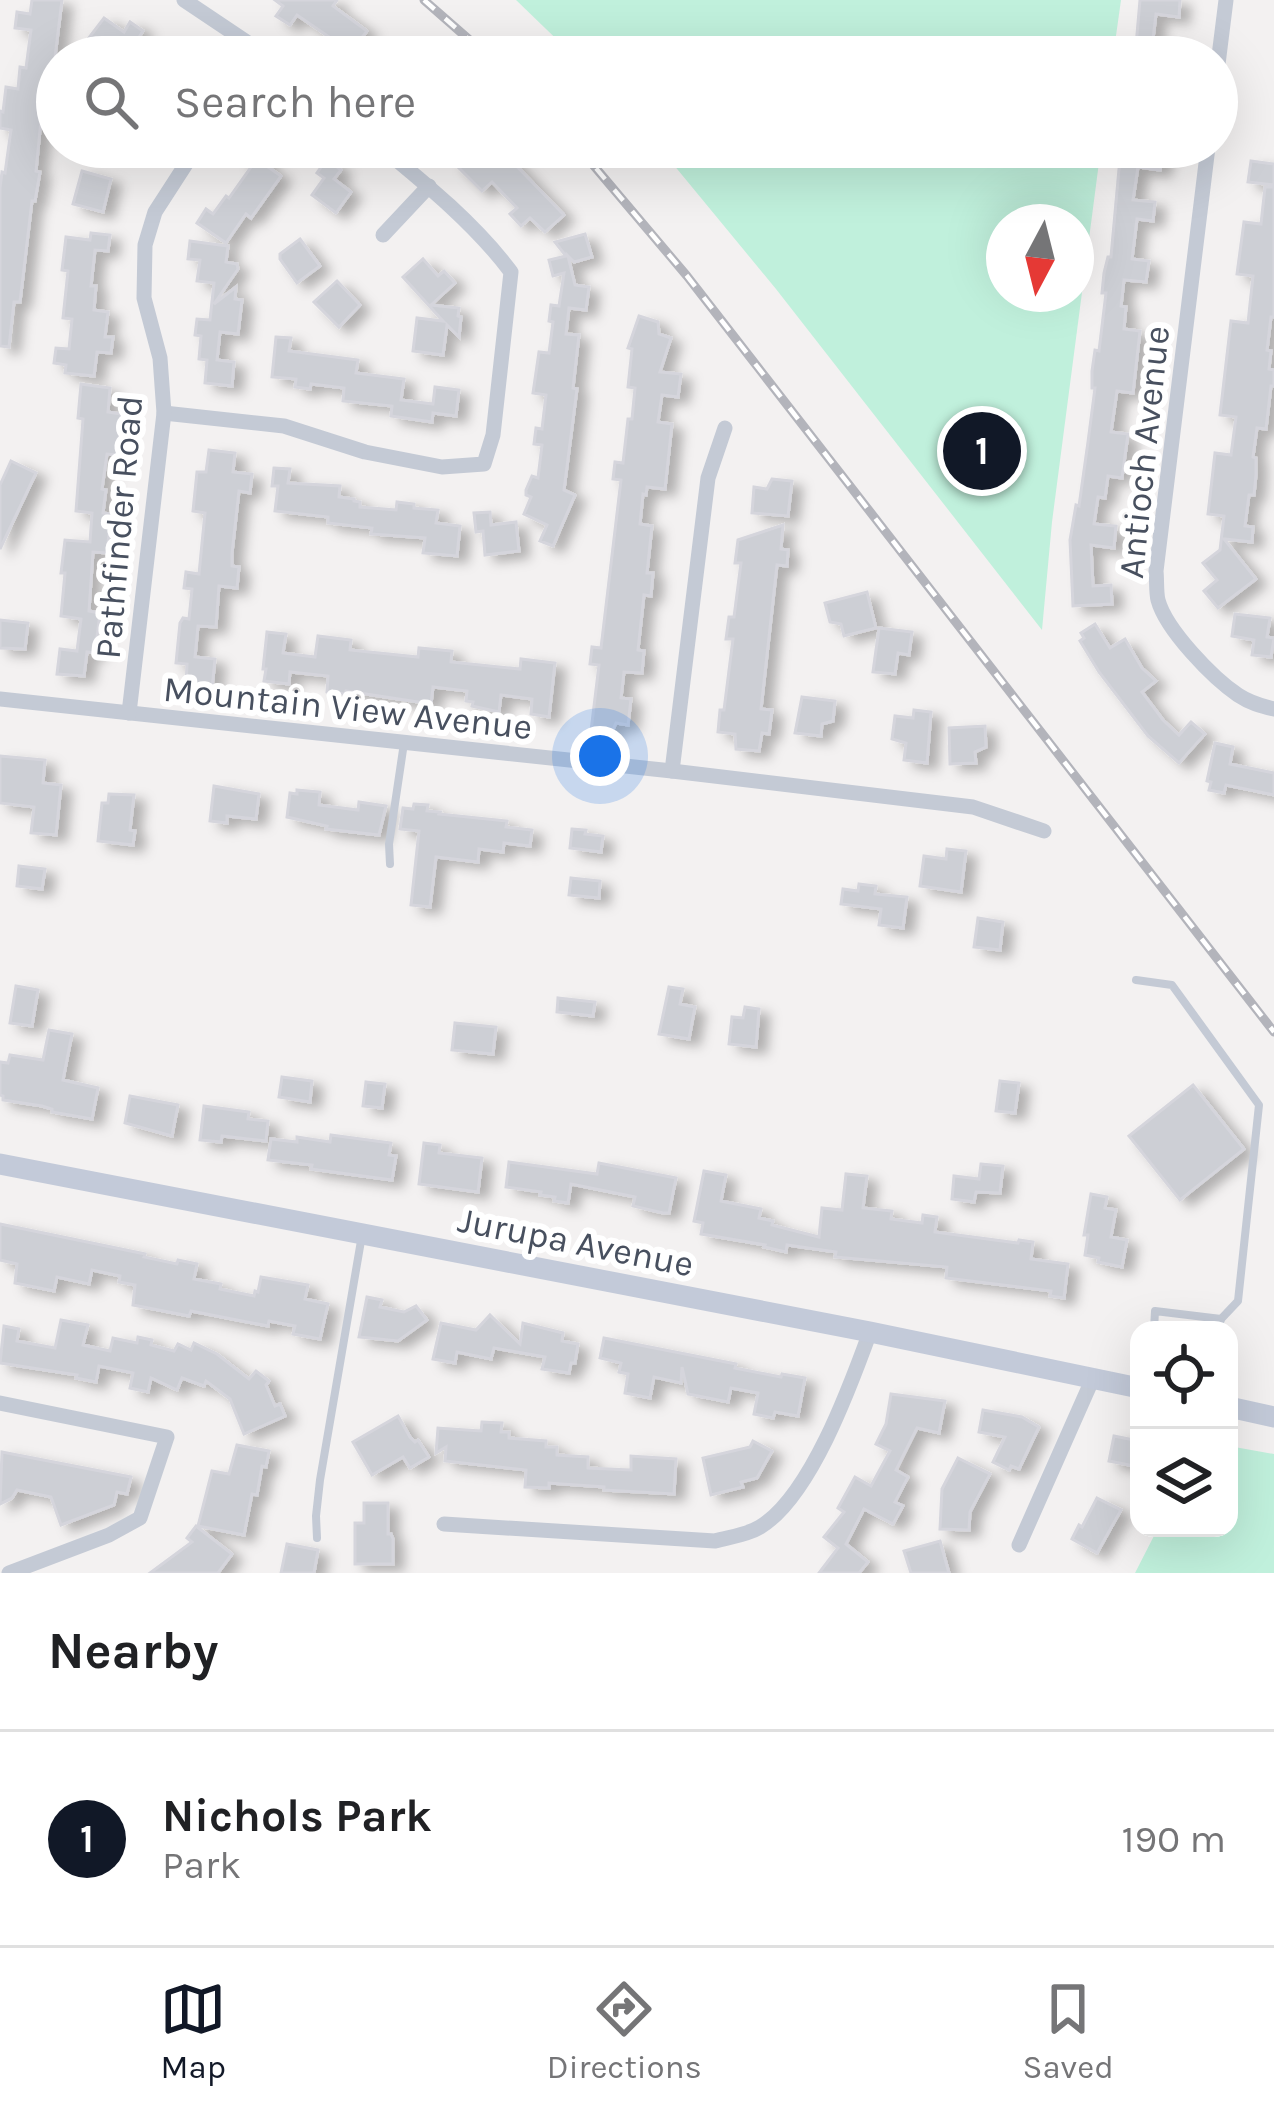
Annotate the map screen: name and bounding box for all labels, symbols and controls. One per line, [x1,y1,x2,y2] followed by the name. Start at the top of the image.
[36,36,1238,168] search box
[78,69,144,135] icon: search
[174,76,416,128] text: Search here
[986,204,1094,312] north arrow
[1110,324,1178,580] street label: Antioch Avenue
[87,394,151,660] street label: Pathfinder Road
[943,406,1021,496] pin: 1
[161,668,534,748] street label: Mountain View Avenue
[570,726,630,786] your location
[454,1199,697,1285] street label: Jurupa Avenue
[1130,1321,1238,1537] map controls
[1130,1321,1238,1429] button: locate
[1130,1429,1238,1537] button: layers
[48,1621,218,1681] text: Nearby
[162,1790,432,1842] text: Nichols Park
[80,1816,94,1862] text: 1
[1122,1816,1226,1862] text: 190 m
[162,1842,241,1888] text: Park
[160,1976,226,2086] tab: Map
[547,1976,702,2086] tab: Directions
[1023,1976,1114,2086] tab: Saved

